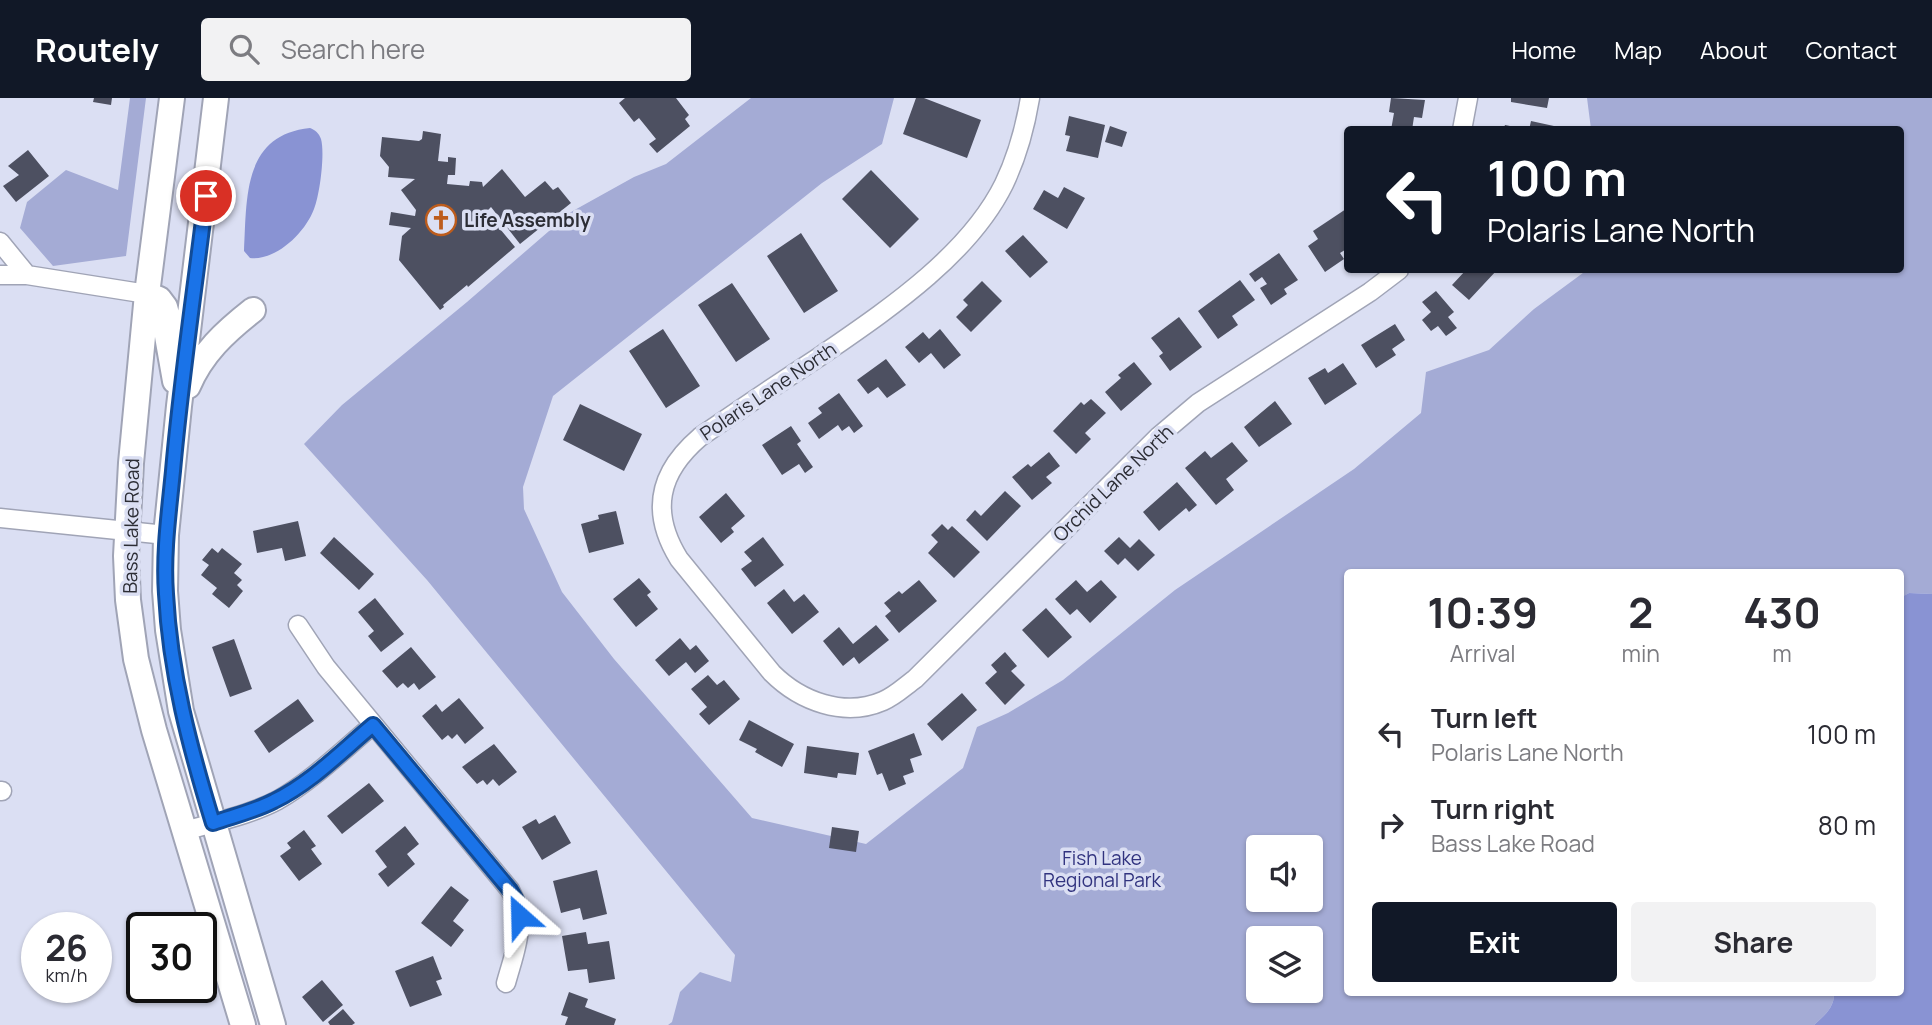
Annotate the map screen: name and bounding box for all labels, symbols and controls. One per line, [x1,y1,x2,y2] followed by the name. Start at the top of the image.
[201,18,691,81] search box
[35,27,159,72] text: Routely
[225,30,263,68] icon: search
[281,31,425,67] text: Search here
[1511,33,1576,66] text: Home
[1614,33,1662,66] text: Map
[1700,33,1768,66] text: About
[1806,33,1897,66] text: Contact
[1487,144,1627,211] text: 100 m
[1372,154,1463,245] icon: left
[176,166,236,226] pin
[187,177,225,215] icon: arrive
[424,203,458,237] church icon: Life Assembly
[464,207,591,233] place label: Life Assembly
[1487,208,1755,252] text: Polaris Lane North
[695,336,841,446] street label: Polaris Lane North
[1047,419,1179,547] street label: Orchid Lane North
[117,458,145,594] street label: Bass Lake Road
[1427,583,1538,641] text: 10:39
[1628,583,1653,641] text: 2
[1743,583,1821,641] text: 430
[1450,637,1516,669] text: Arrival
[1621,637,1660,669] text: min
[1772,637,1792,669] text: m
[1431,700,1538,736] text: Turn left
[1372,715,1410,753] icon: left
[1807,716,1876,752] text: 100 m
[1431,736,1624,768] text: Polaris Lane North
[1431,791,1555,827] text: Turn right
[1372,806,1410,844] icon: right
[1818,807,1876,843] text: 80 m
[1431,827,1595,859] text: Bass Lake Road
[1246,835,1323,1003] map controls
[1246,835,1323,912] button: sound
[1043,845,1162,893] park label: Fish Lake Regional Park
[483,879,557,953] position arrow
[1372,902,1617,982] button: Exit
[1631,902,1876,982] button: Share
[126,912,217,1003] speed limit sign: 30
[45,924,88,972] text: 26
[1246,926,1323,1003] button: layers
[46,963,87,987] text: km/h

